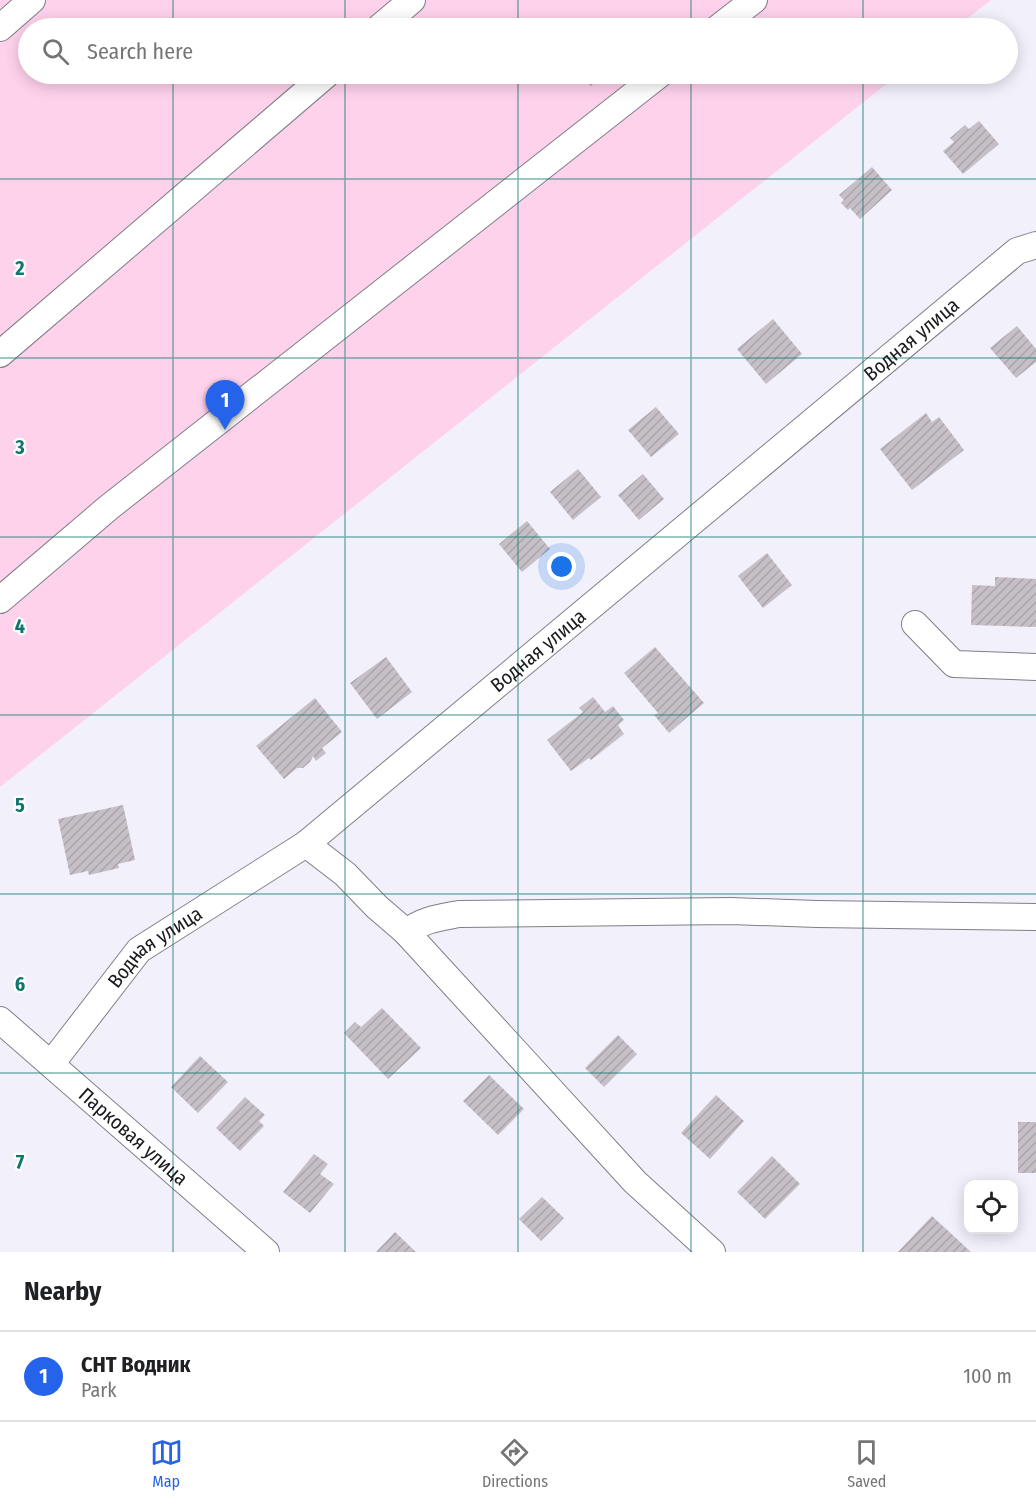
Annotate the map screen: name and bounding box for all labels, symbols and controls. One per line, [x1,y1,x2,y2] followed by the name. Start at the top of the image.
[18,18,1018,84] search box
[39,35,72,68] icon: search
[87,38,193,65] text: Search here
[14,256,25,280] text: 2
[859,293,964,386] street label: Водная улица
[206,380,244,430] pin: 1
[14,435,25,459] text: 3
[547,552,576,581] your location
[486,604,591,697] street label: Водная улица
[15,614,25,638] text: 4
[15,793,25,817] text: 5
[102,901,206,992] street label: Водная улица
[15,972,25,996] text: 6
[74,1082,193,1190] street label: Парковая улица
[16,1150,25,1174] text: 7
[964,1180,1018,1234] map controls
[964,1180,1018,1234] button: locate
[24,1276,101,1307] text: Nearby
[81,1351,191,1378] text: СНТ Водник
[39,1364,48,1388] text: 1
[963,1364,1012,1388] text: 100 m
[81,1378,117,1402] text: Park
[150,1436,183,1491] tab: Map
[482,1436,548,1491] tab: Directions
[847,1436,886,1491] tab: Saved

